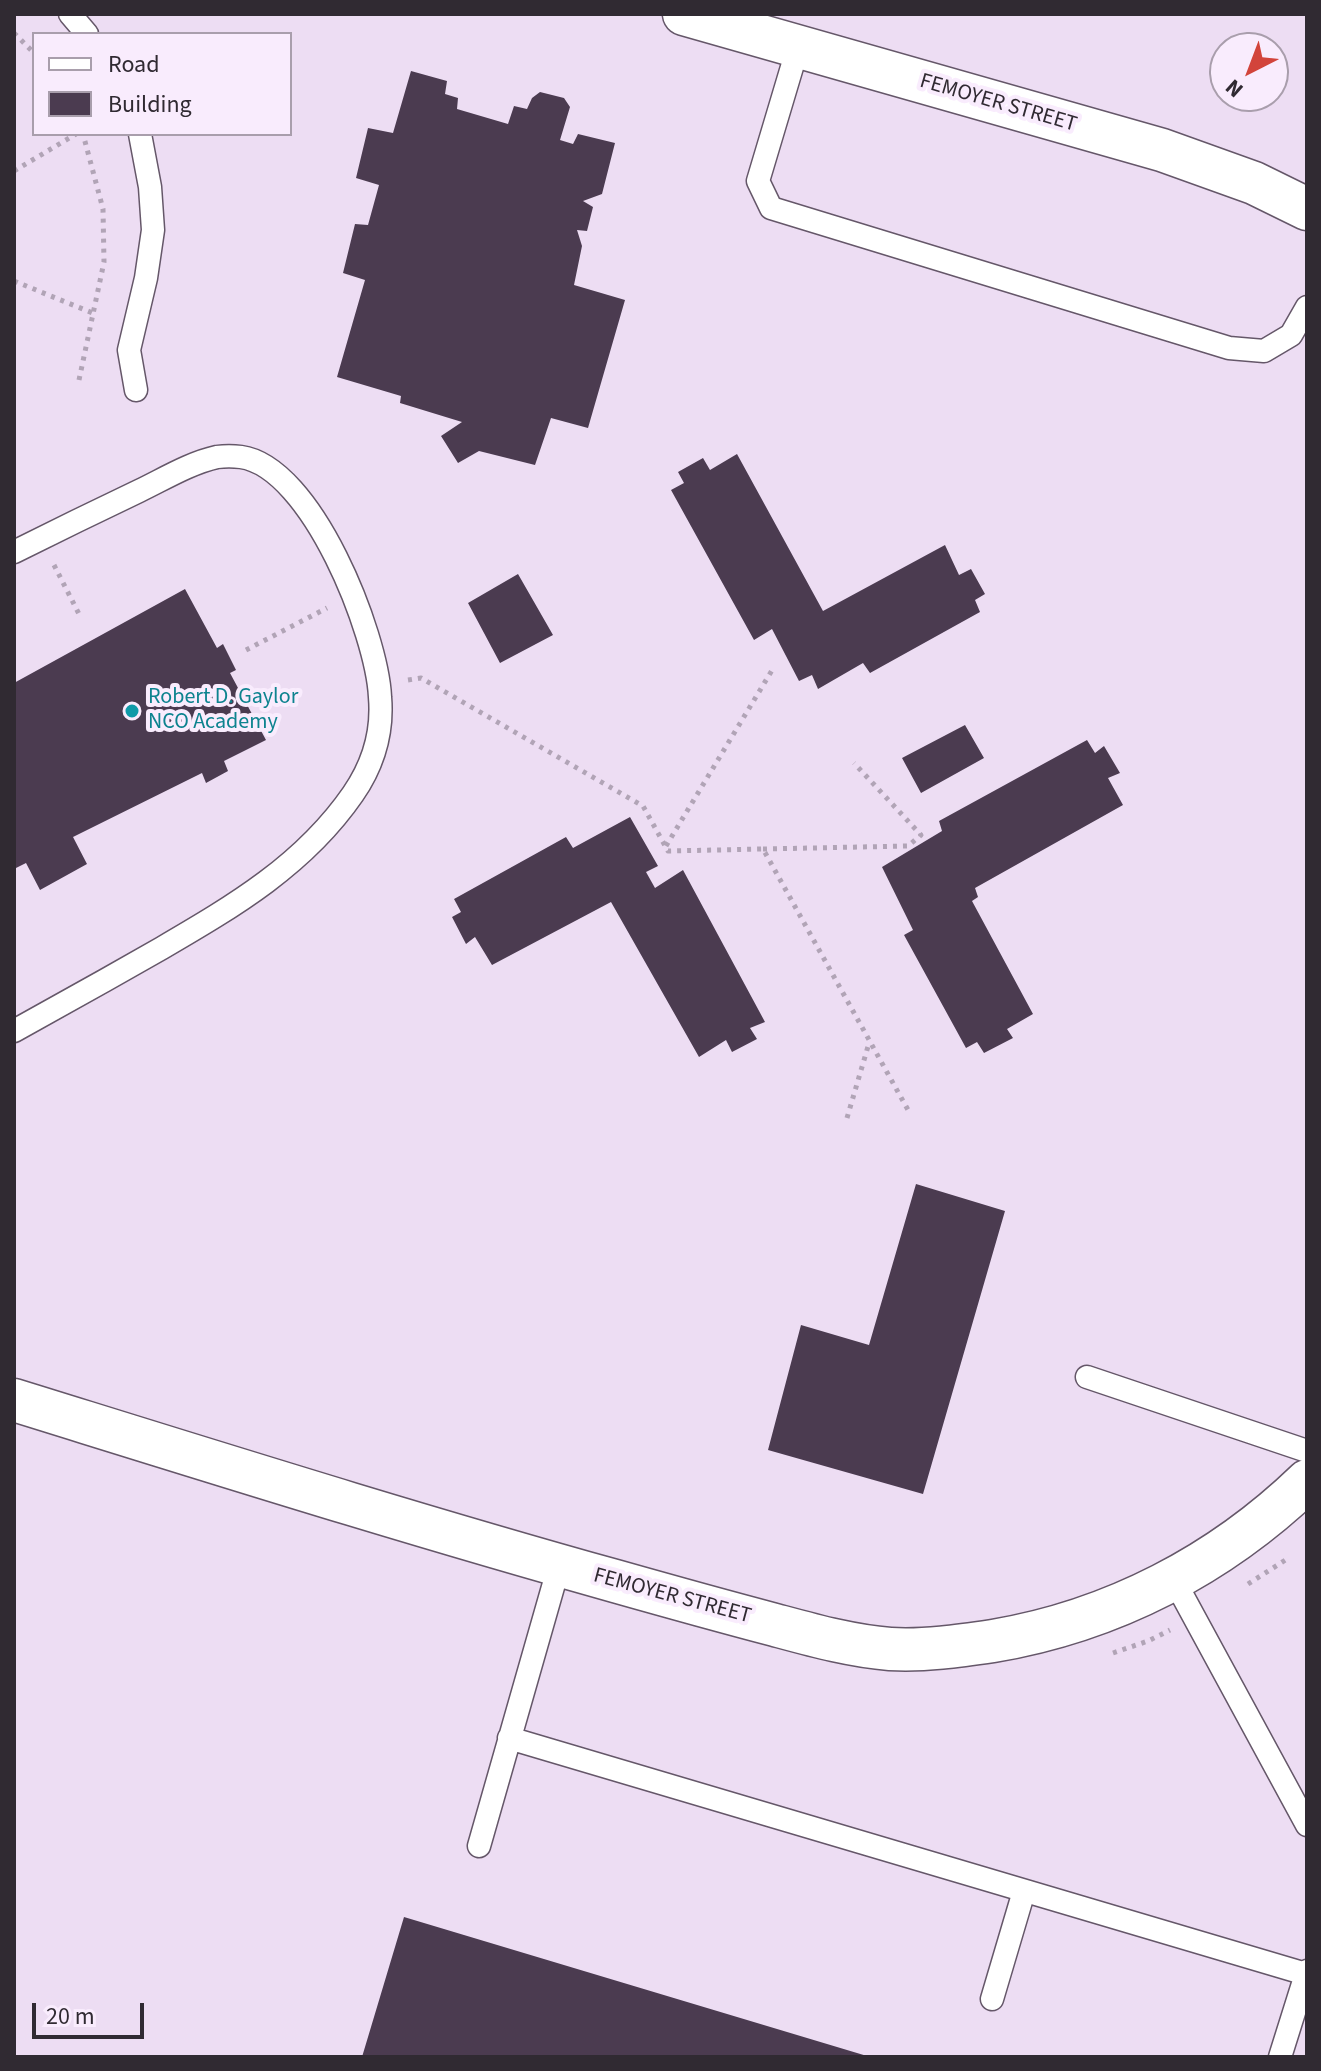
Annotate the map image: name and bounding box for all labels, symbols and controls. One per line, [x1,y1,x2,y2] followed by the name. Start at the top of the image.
[32,32,292,136] legend
[1209,32,1289,112] north arrow
[108,47,160,82] text: Road
[916,69,1080,139] street label: FEMOYER STREET
[1218,72,1250,105] text: N
[108,87,192,122] text: Building
[148,685,298,736] place label: Robert D. Gaylor NCO Academy
[123,702,141,720] marker: Robert D. Gaylor NCO Academy
[590,1563,754,1631] street label: FEMOYER STREET
[36,1987,148,2037] scale bar
[46,1999,95,2034] text: 20 m

